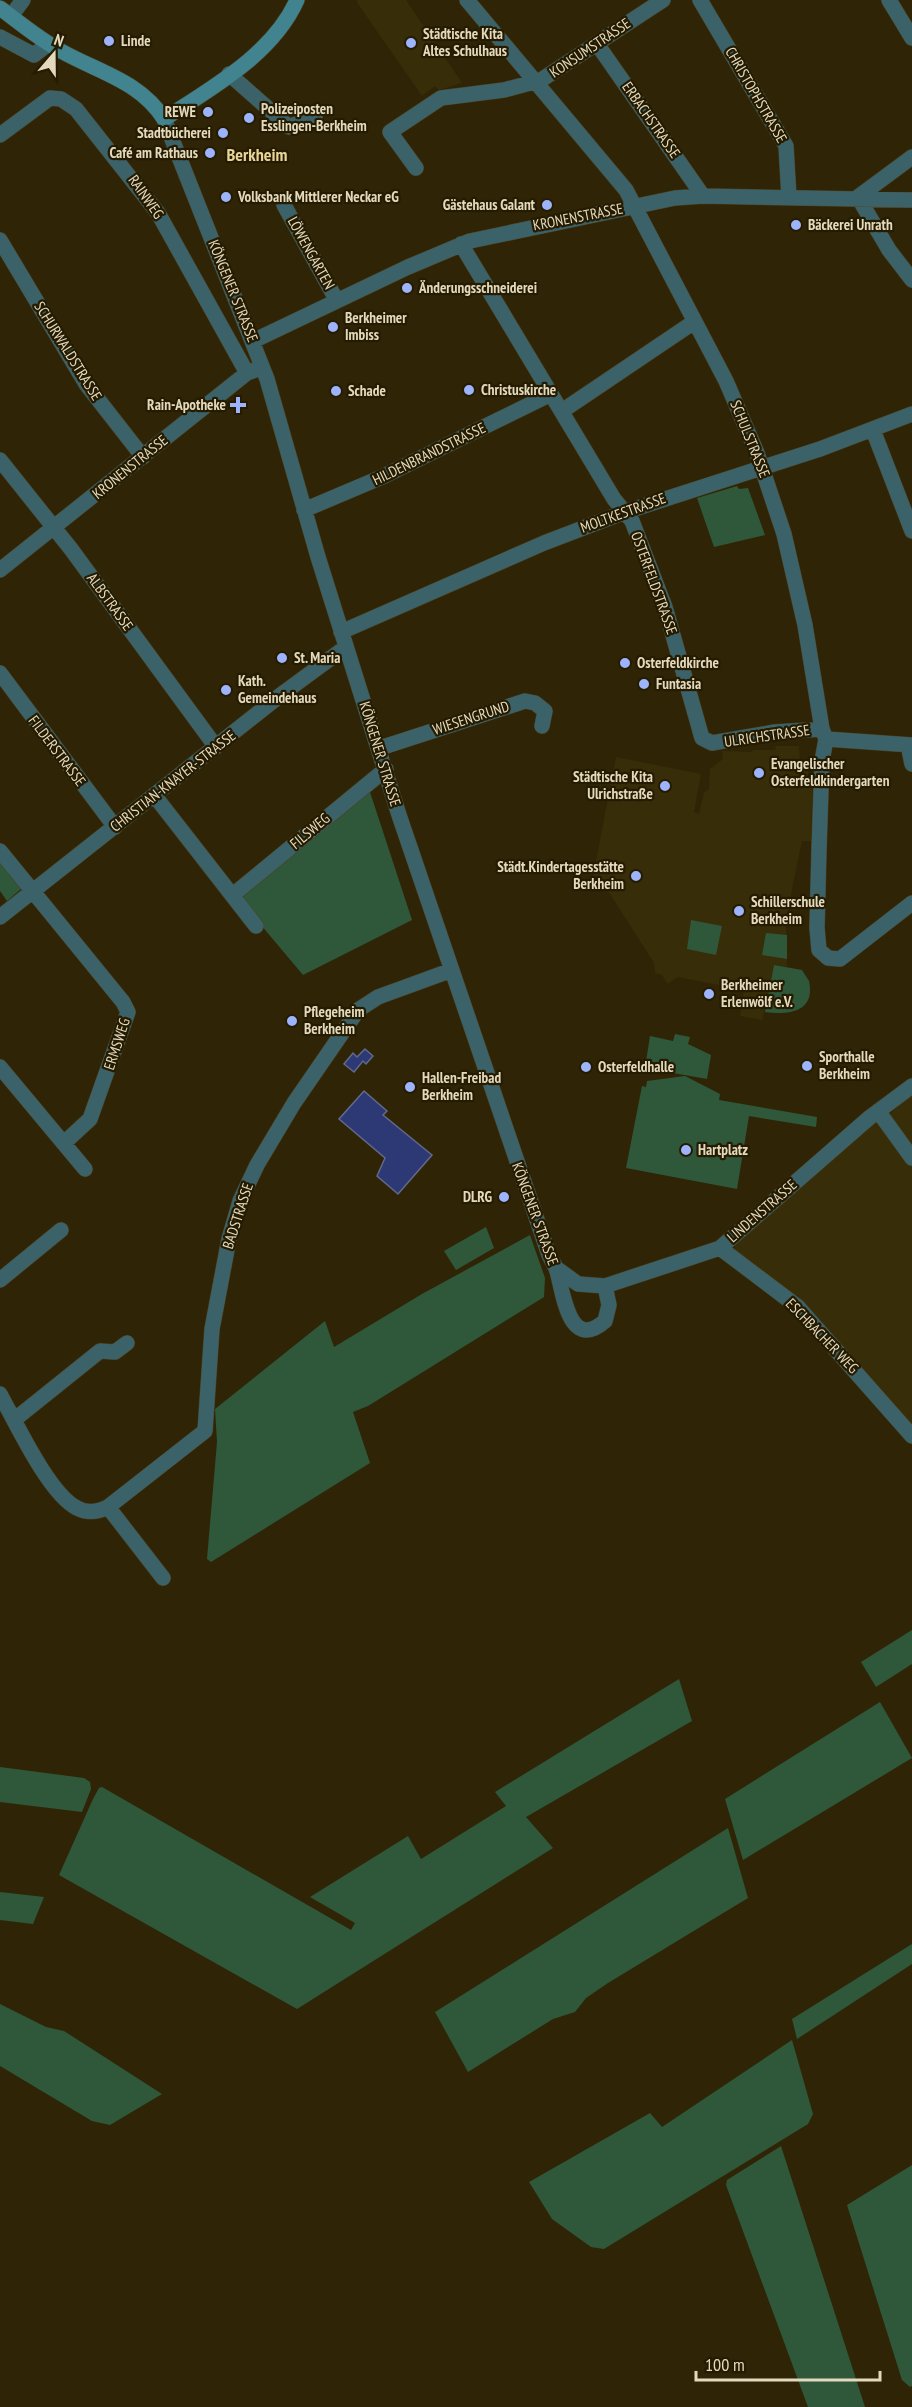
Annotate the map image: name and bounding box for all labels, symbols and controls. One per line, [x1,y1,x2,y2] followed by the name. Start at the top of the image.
[546,14,634,82] street label: KONSUMSTRASSE
[24,24,84,84] north arrow
[422,24,507,60] place label: Städtische Kita Altes Schulhaus
[52,29,67,51] text: N
[121,31,151,50] place label: Linde
[102,34,116,48] marker: Linde
[404,36,418,50] marker: Städtische Kita Altes Schulhaus
[721,43,792,146] street label: CHRISTOPHSTRASSE
[618,78,685,162] street label: ERBACHSTRASSE
[261,99,367,135] place label: Polizeiposten Esslingen-Berkheim
[165,102,196,121] place label: REWE
[201,105,215,119] marker: REWE
[242,111,256,125] marker: Polizeiposten Esslingen-Berkheim
[137,123,211,142] place label: Stadtbücherei
[216,126,230,140] marker: Stadtbücherei
[109,143,198,162] place label: Café am Rathaus
[227,143,288,166] district label: Berkheim
[203,146,217,160] marker: Café am Rathaus
[124,171,168,222] street label: RAINWEG
[237,187,399,206] place label: Volksbank Mittlerer Neckar eG
[219,190,233,204] marker: Volksbank Mittlerer Neckar eG
[443,195,536,214] place label: Gästehaus Galant
[531,198,625,235] street label: KRONENSTRASSE
[540,198,554,212] marker: Gästehaus Galant
[284,213,339,292] street label: LÖWENGARTEN
[808,215,893,234] place label: Bäckerei Unrath
[789,218,803,232] marker: Bäckerei Unrath
[204,237,263,345] street label: KÖNGENER STRASSE
[418,278,537,297] place label: Änderungsschneiderei
[400,281,414,295] marker: Änderungsschneiderei
[30,298,106,404] street label: SCHURWALDSTRASSE
[345,308,407,344] place label: Berkheimer Imbiss
[326,320,340,334] marker: Berkheimer Imbiss
[481,380,556,399] place label: Christuskirche
[348,381,386,400] place label: Schade
[462,383,476,397] marker: Christuskirche
[329,384,343,398] marker: Schade
[147,395,226,414] place label: Rain-Apotheke
[726,397,775,480] street label: SCHULSTRASSE
[231,398,245,412] marker: Rain-Apotheke
[369,418,488,489] street label: HILDENBRANDSTRASSE
[88,430,171,503] street label: KRONENSTRASSE
[578,488,668,537] street label: MOLTKESTRASSE
[627,529,682,637] street label: OSTERFELDSTRASSE
[83,569,138,634] street label: ALBSTRASSE
[294,648,340,667] place label: St. Maria
[275,651,289,665] marker: St. Maria
[637,653,719,672] place label: Osterfeldkirche
[618,656,632,670] marker: Osterfeldkirche
[238,671,316,707] place label: Kath. Gemeindehaus
[656,674,701,693] place label: Funtasia
[637,677,651,691] marker: Funtasia
[219,683,233,697] marker: Kath. Gemeindehaus
[430,696,512,739] street label: WIESENGRUND
[356,699,405,808] street label: KÖNGENER STRASSE
[25,712,90,790] street label: FILDERSTRASSE
[723,720,811,751] street label: ULRICHSTRASSE
[106,726,239,836] street label: CHRISTIAN-KNAYER-STRASSE
[771,754,890,790] place label: Evangelischer Osterfeldkindergarten
[752,766,766,780] marker: Evangelischer Osterfeldkindergarten
[573,767,653,803] place label: Städtische Kita Ulrichstraße
[658,779,672,793] marker: Städtische Kita Ulrichstraße
[286,808,333,853] street label: FILSWEG
[497,857,624,893] place label: Städt.Kindertagesstätte Berkheim
[629,869,643,883] marker: Städt.Kindertagesstätte Berkheim
[751,892,825,928] place label: Schillerschule Berkheim
[732,904,746,918] marker: Schillerschule Berkheim
[721,975,793,1011] place label: Berkheimer Erlenwölf e.V.
[702,987,716,1001] marker: Berkheimer Erlenwölf e.V.
[304,1002,365,1038] place label: Pflegeheim Berkheim
[285,1014,299,1028] marker: Pflegeheim Berkheim
[99,1015,134,1072] street label: ERMSWEG
[819,1047,875,1083] place label: Sporthalle Berkheim
[598,1057,674,1076] place label: Osterfeldhalle
[800,1059,814,1073] marker: Sporthalle Berkheim
[579,1060,593,1074] marker: Osterfeldhalle
[422,1068,501,1104] place label: Hallen-Freibad Berkheim
[403,1080,417,1094] marker: Hallen-Freibad Berkheim
[698,1140,748,1159] place label: Hartplatz
[679,1143,693,1157] marker: Hartplatz
[508,1160,563,1268] street label: KÖNGENER STRASSE
[723,1175,801,1246] street label: LINDENSTRASSE
[218,1180,257,1251] street label: BADSTRASSE
[463,1187,492,1206] place label: DLRG
[497,1190,511,1204] marker: DLRG
[782,1294,863,1377] street label: ESCHBACHER WEG
[696,2344,880,2382] scale bar
[705,2353,745,2376] text: 100 m

